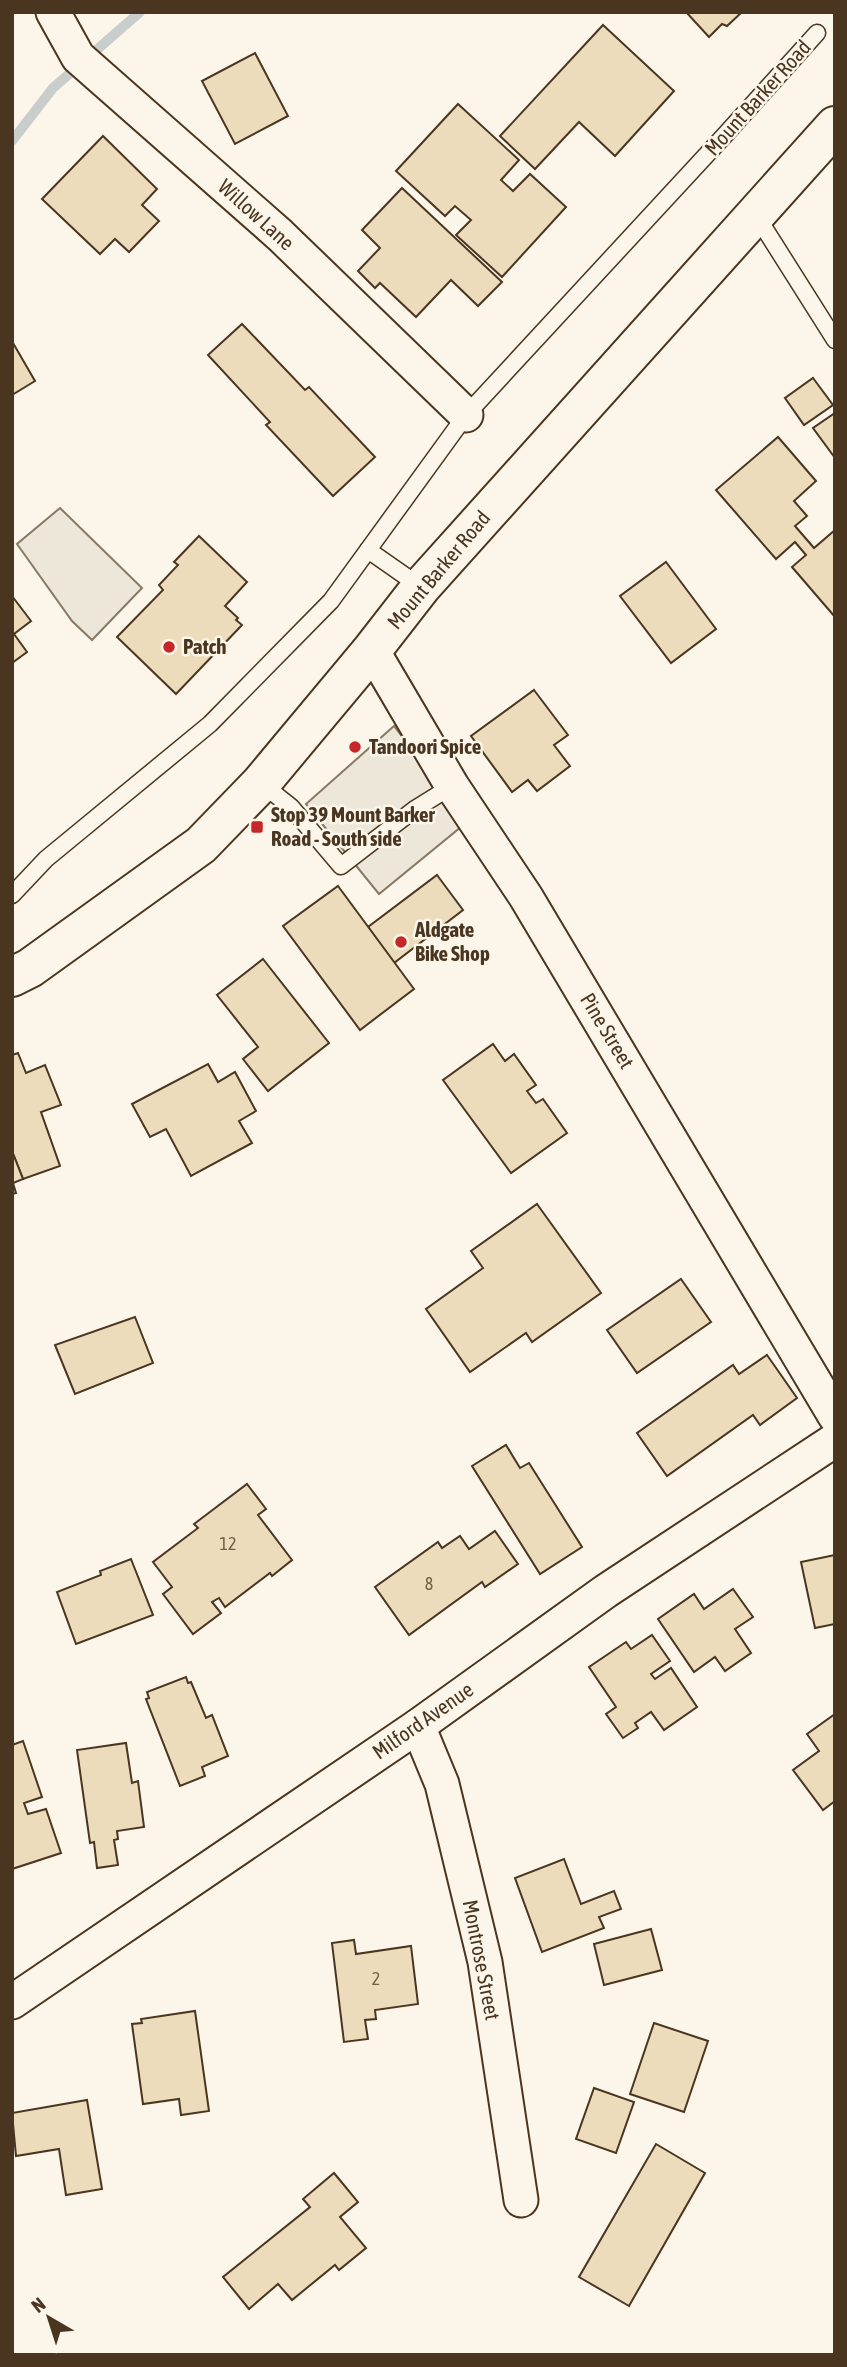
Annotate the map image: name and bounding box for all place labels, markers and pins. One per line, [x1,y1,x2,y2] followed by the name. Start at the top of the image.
[183,634,226,658] place label: Patch
[161,639,177,655] marker: Patch
[369,734,481,758] place label: Tandoori Spice
[347,739,363,755] marker: Tandoori Spice
[271,802,435,850] place label: Stop 39 Mount Barker Road - South side
[249,819,265,835] marker: Stop 39 Mount Barker Road - South side
[414,917,490,965] place label: Aldgate Bike Shop
[393,934,409,950] marker: Aldgate Bike Shop

